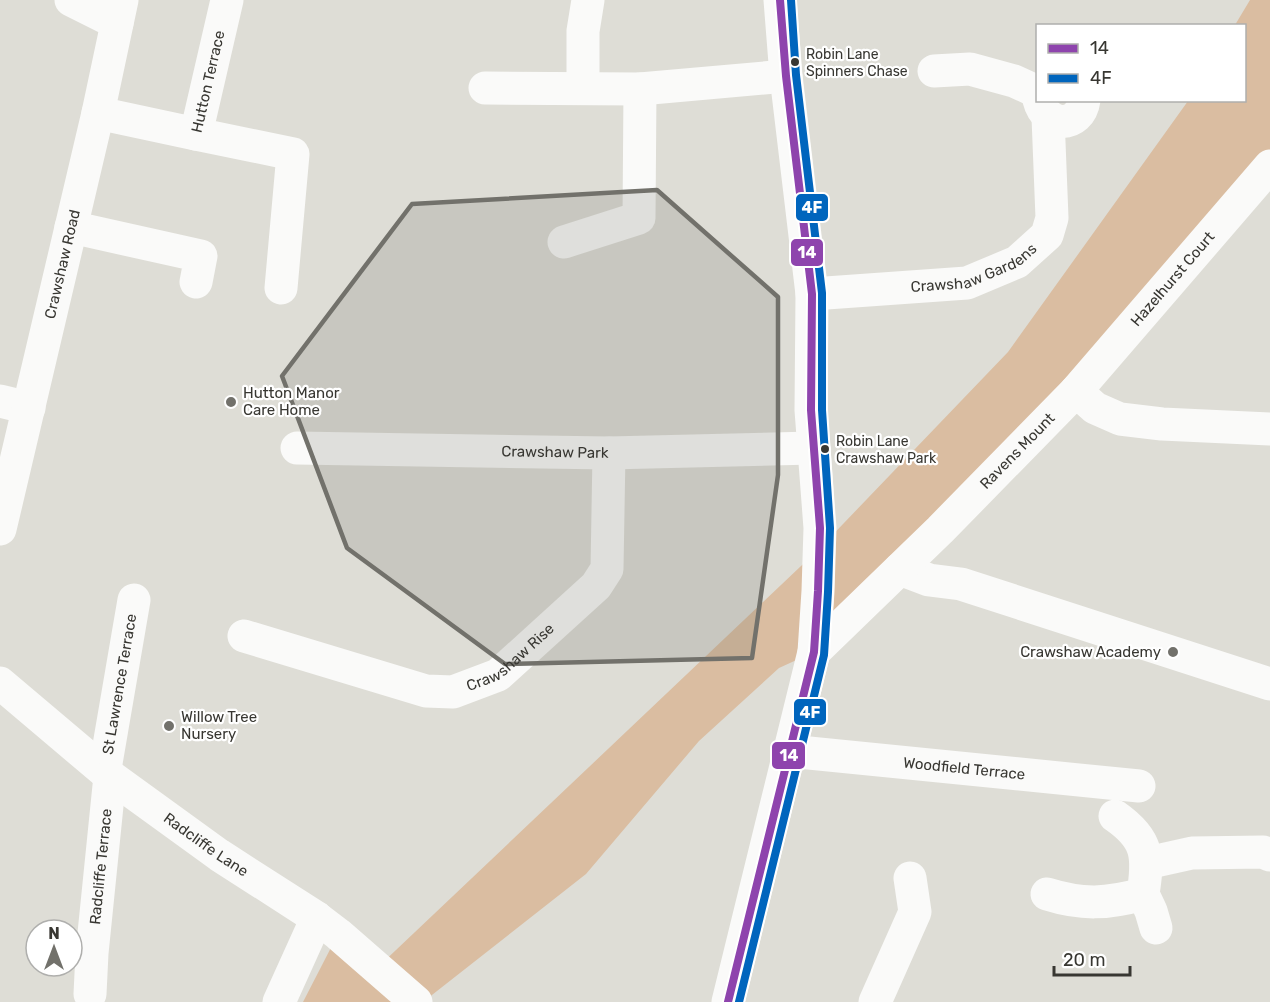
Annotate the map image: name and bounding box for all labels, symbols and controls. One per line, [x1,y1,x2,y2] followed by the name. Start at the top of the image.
[1036,24,1246,102] legend
[188,29,229,135] street label: Hutton Terrace
[1090,37,1109,59] text: 14
[806,46,908,80] place label: Robin Lane Spinners Chase
[789,56,801,68] marker: Robin Lane Spinners Chase
[1090,67,1112,89] text: 4F
[795,193,829,222] line badge: 4F
[802,198,823,217] text: 4F
[41,208,84,321] street label: Crawshaw Road
[1127,228,1218,330] street label: Hazelhurst Court
[790,238,824,267] line badge: 14
[910,239,1041,296] street label: Crawshaw Gardens
[798,243,817,262] text: 14
[243,384,340,419] place label: Hutton Manor Care Home
[224,395,238,409] marker: Hutton Manor Care Home
[976,409,1059,493] street label: Ravens Mount
[836,433,937,467] place label: Robin Lane Crawshaw Park
[501,442,609,462] street label: Crawshaw Park
[819,443,831,455] marker: Robin Lane Crawshaw Park
[99,612,140,756] street label: St Lawrence Terrace
[464,620,558,695] street label: Crawshaw Rise
[1020,643,1161,661] place label: Crawshaw Academy
[1166,645,1180,659] marker: Crawshaw Academy
[793,698,827,726] line badge: 4F
[800,703,821,722] text: 4F
[181,708,257,743] place label: Willow Tree Nursery
[162,719,176,733] marker: Willow Tree Nursery
[771,741,806,770] line badge: 14
[780,746,799,765] text: 14
[902,753,1026,784] street label: Woodfield Terrace
[86,808,116,925] street label: Radcliffe Terrace
[160,809,252,880] street label: Radcliffe Lane
[24,918,84,978] north arrow
[48,924,60,943] text: N
[1054,939,1130,977] scale bar
[1063,949,1105,971] text: 20 m

